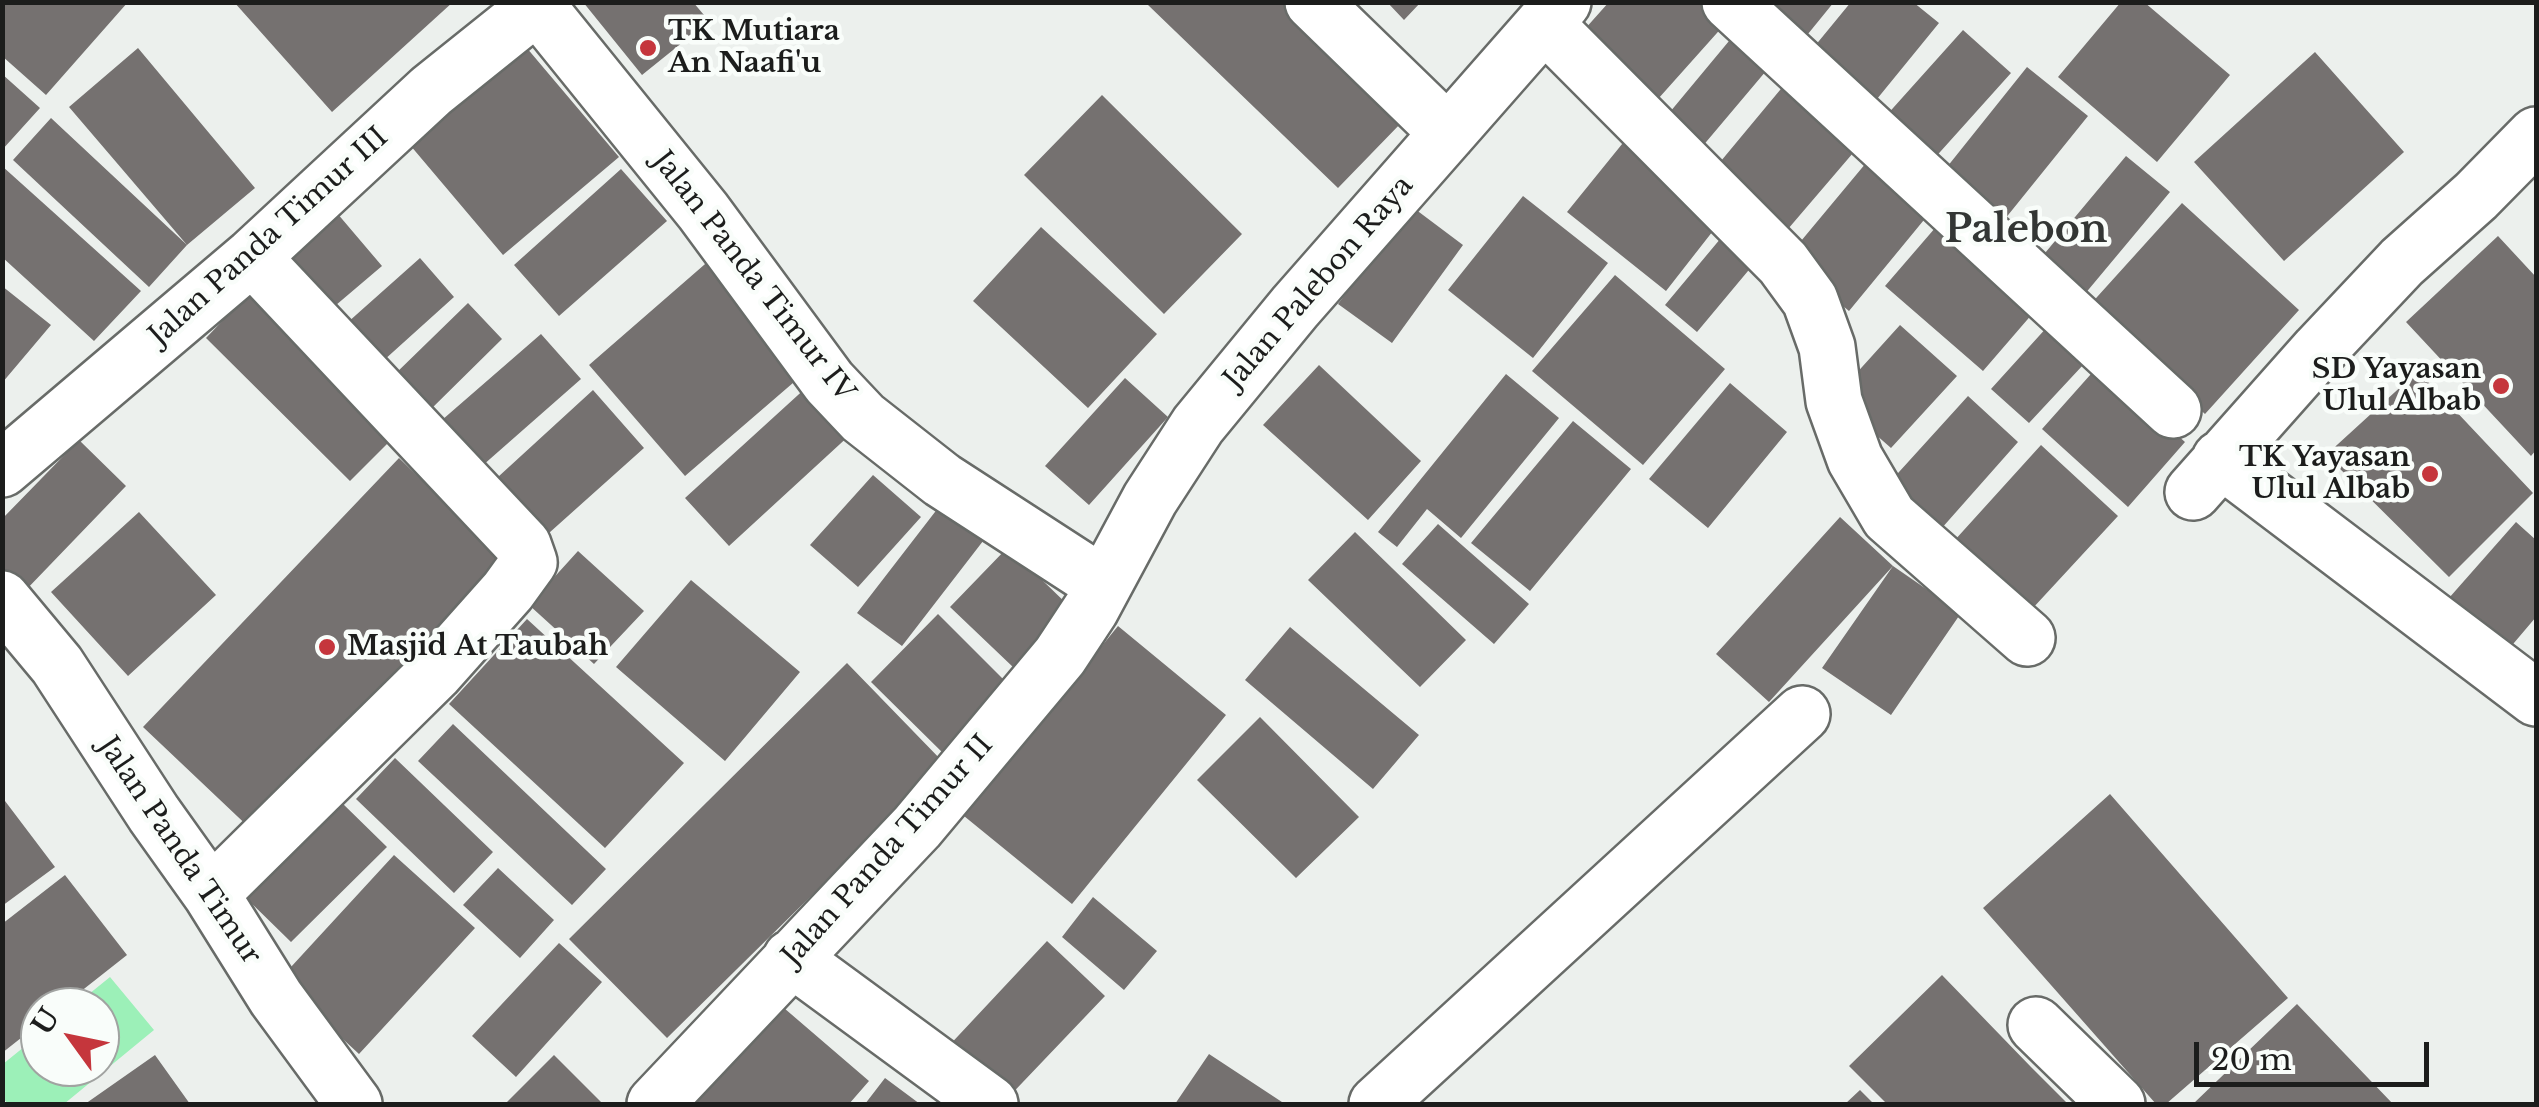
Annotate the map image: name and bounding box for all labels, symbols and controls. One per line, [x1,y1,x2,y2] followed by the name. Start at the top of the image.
[668,15,840,81] place label: TK Mutiara An Naafi'u
[637,37,659,59] marker: TK Mutiara An Naafi'u
[143,121,395,353] street label: Jalan Panda Timur III
[645,145,861,409] street label: Jalan Panda Timur IV
[1217,170,1421,396] street label: Jalan Palebon Raya
[1945,208,2107,254] district label: Palebon
[2312,353,2481,419] place label: SD Yayasan Ulul Albab
[2490,375,2512,397] marker: SD Yayasan Ulul Albab
[2239,441,2410,507] place label: TK Yayasan Ulul Albab
[2419,463,2441,485] marker: TK Yayasan Ulul Albab
[347,630,608,664] place label: Masjid At Taubah
[316,636,338,658] marker: Masjid At Taubah
[776,729,1000,973] street label: Jalan Panda Timur II
[90,731,268,971] street label: Jalan Panda Timur
[20,987,120,1087] north arrow
[25,1002,67,1041] text: U
[2199,1022,2434,1084] scale bar
[2211,1041,2292,1078] text: 20 m

